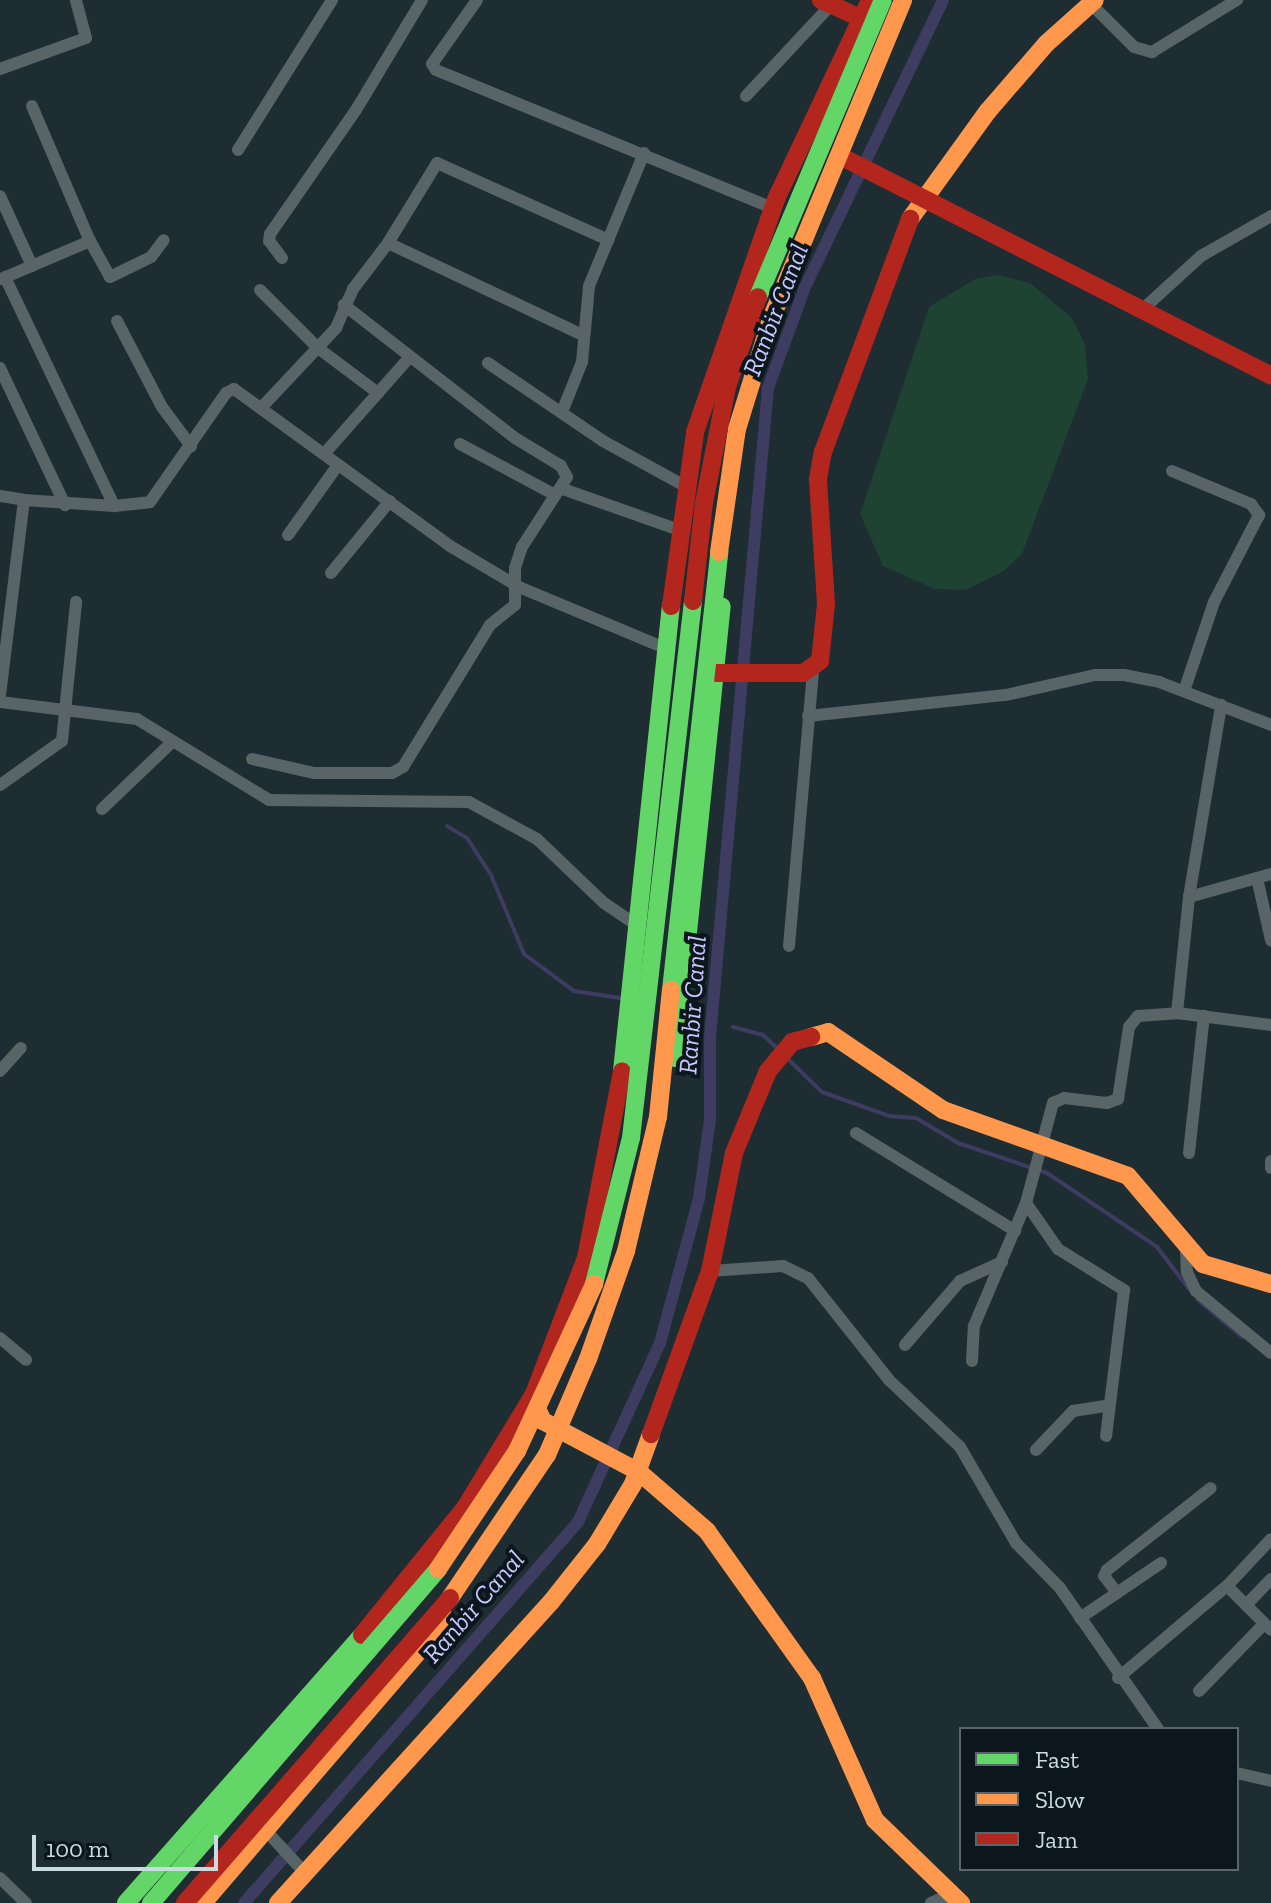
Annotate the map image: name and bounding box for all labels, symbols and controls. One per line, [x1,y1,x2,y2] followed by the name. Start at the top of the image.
[737,240,815,380] water label: Ranbir Canal
[673,935,713,1075] water label: Ranbir Canal
[417,1544,531,1670] water label: Ranbir Canal
[959,1727,1239,1871] legend
[1035,1745,1079,1774] text: Fast
[1035,1785,1085,1814] text: Slow
[36,1819,222,1869] scale bar
[1035,1825,1078,1854] text: Jam
[46,1834,109,1863] text: 100 m

